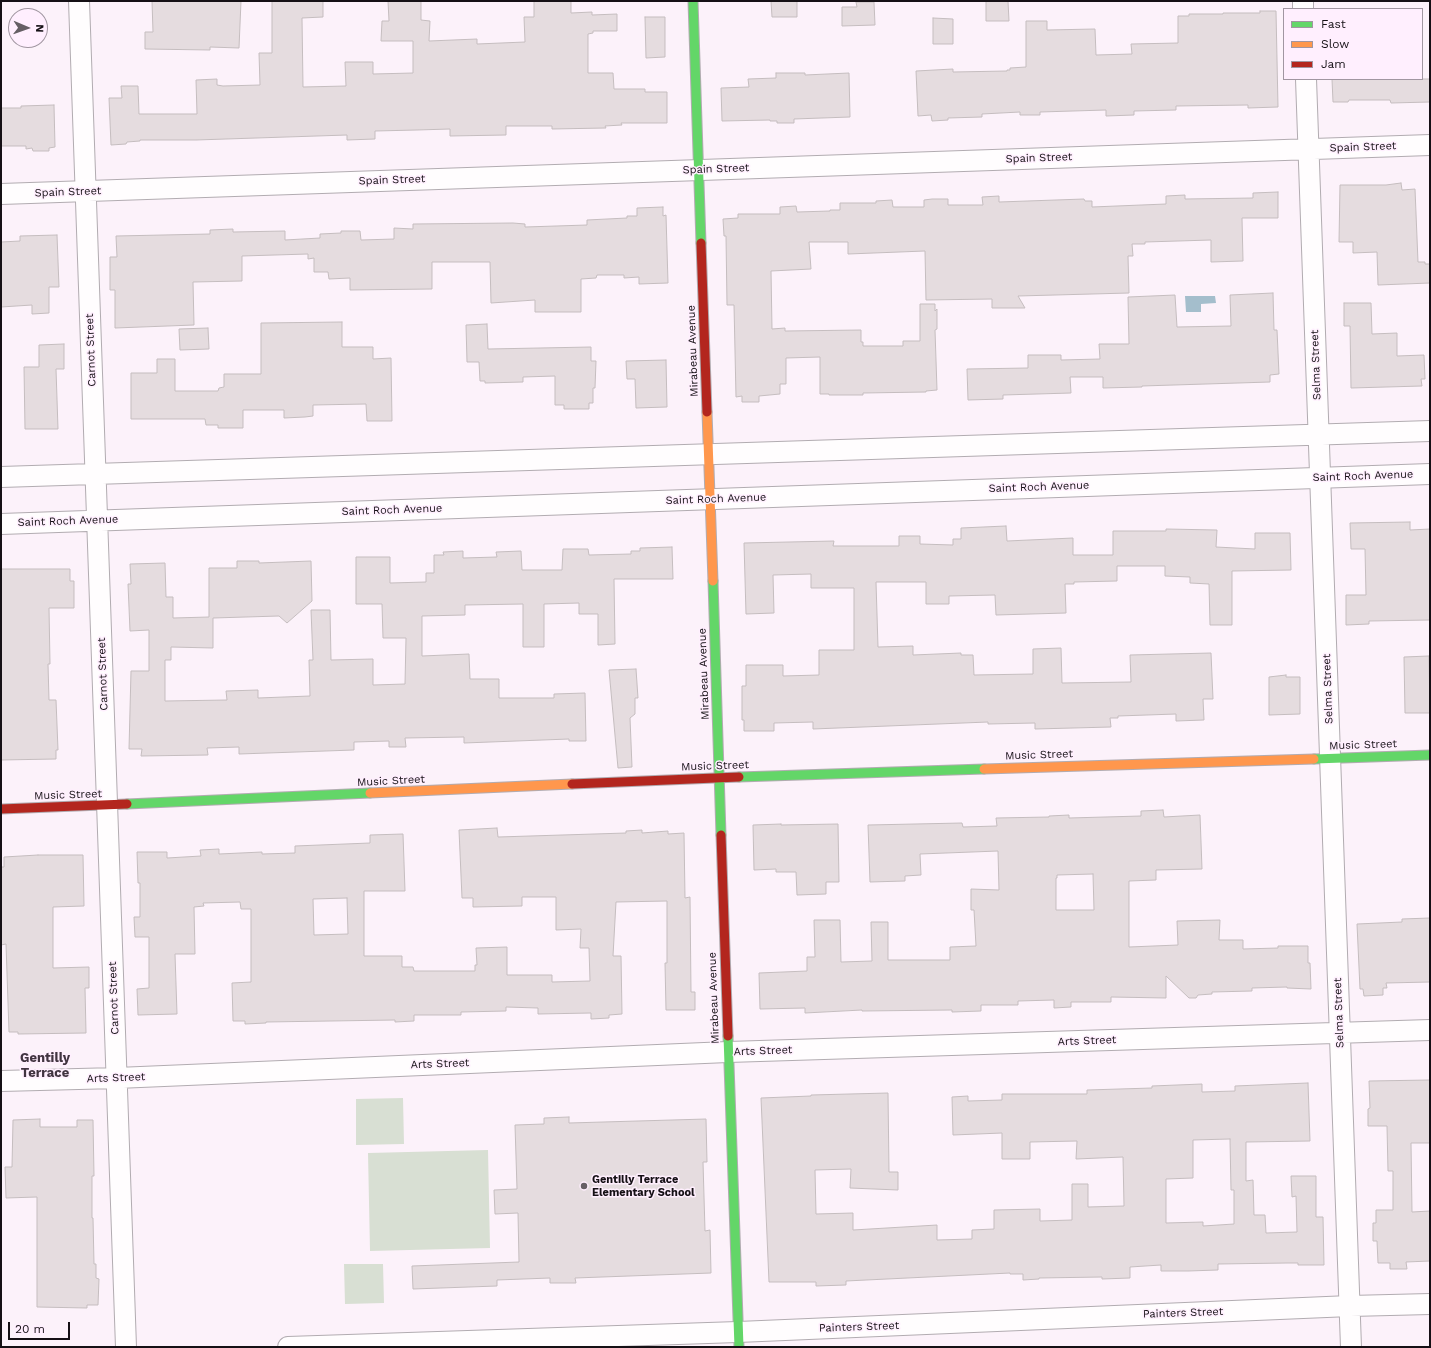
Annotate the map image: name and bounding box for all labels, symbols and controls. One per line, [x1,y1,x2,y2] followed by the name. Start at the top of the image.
[8,8,48,48] north arrow
[1283,8,1423,80] legend
[1321,17,1346,31] text: Fast
[33,24,46,33] text: N
[1321,37,1349,51] text: Slow
[1321,57,1346,71] text: Jam
[1329,139,1397,155] street label: Spain Street
[1005,150,1073,166] street label: Spain Street
[682,161,750,177] street label: Spain Street
[358,172,426,188] street label: Spain Street
[34,184,102,200] street label: Spain Street
[685,305,701,397] street label: Mirabeau Avenue
[83,313,99,387] street label: Carnot Street
[1308,330,1324,400] street label: Selma Street
[1313,468,1413,484] street label: Saint Roch Avenue
[989,479,1089,495] street label: Saint Roch Avenue
[666,491,766,507] street label: Saint Roch Avenue
[342,502,442,518] street label: Saint Roch Avenue
[18,513,118,529] street label: Saint Roch Avenue
[696,628,712,720] street label: Mirabeau Avenue
[95,637,111,711] street label: Carnot Street
[1320,654,1336,724] street label: Selma Street
[1329,737,1397,753] street label: Music Street
[1005,747,1073,763] street label: Music Street
[681,758,749,774] street label: Music Street
[357,773,425,789] street label: Music Street
[34,787,102,803] street label: Music Street
[706,952,722,1044] street label: Mirabeau Avenue
[106,961,122,1035] street label: Carnot Street
[1331,978,1347,1048] street label: Selma Street
[1057,1033,1117,1049] street label: Arts Street
[733,1043,793,1059] street label: Arts Street
[20,1050,70,1081] district label: Gentilly Terrace
[410,1056,470,1072] street label: Arts Street
[86,1070,146,1086] street label: Arts Street
[592,1173,695,1199] place label: Gentilly Terrace Elementary School
[579,1181,589,1191] marker: Gentilly Terrace Elementary School
[1143,1305,1223,1321] street label: Painters Street
[10,1314,72,1340] scale bar
[819,1319,899,1335] street label: Painters Street
[15,1322,45,1336] text: 20 m

